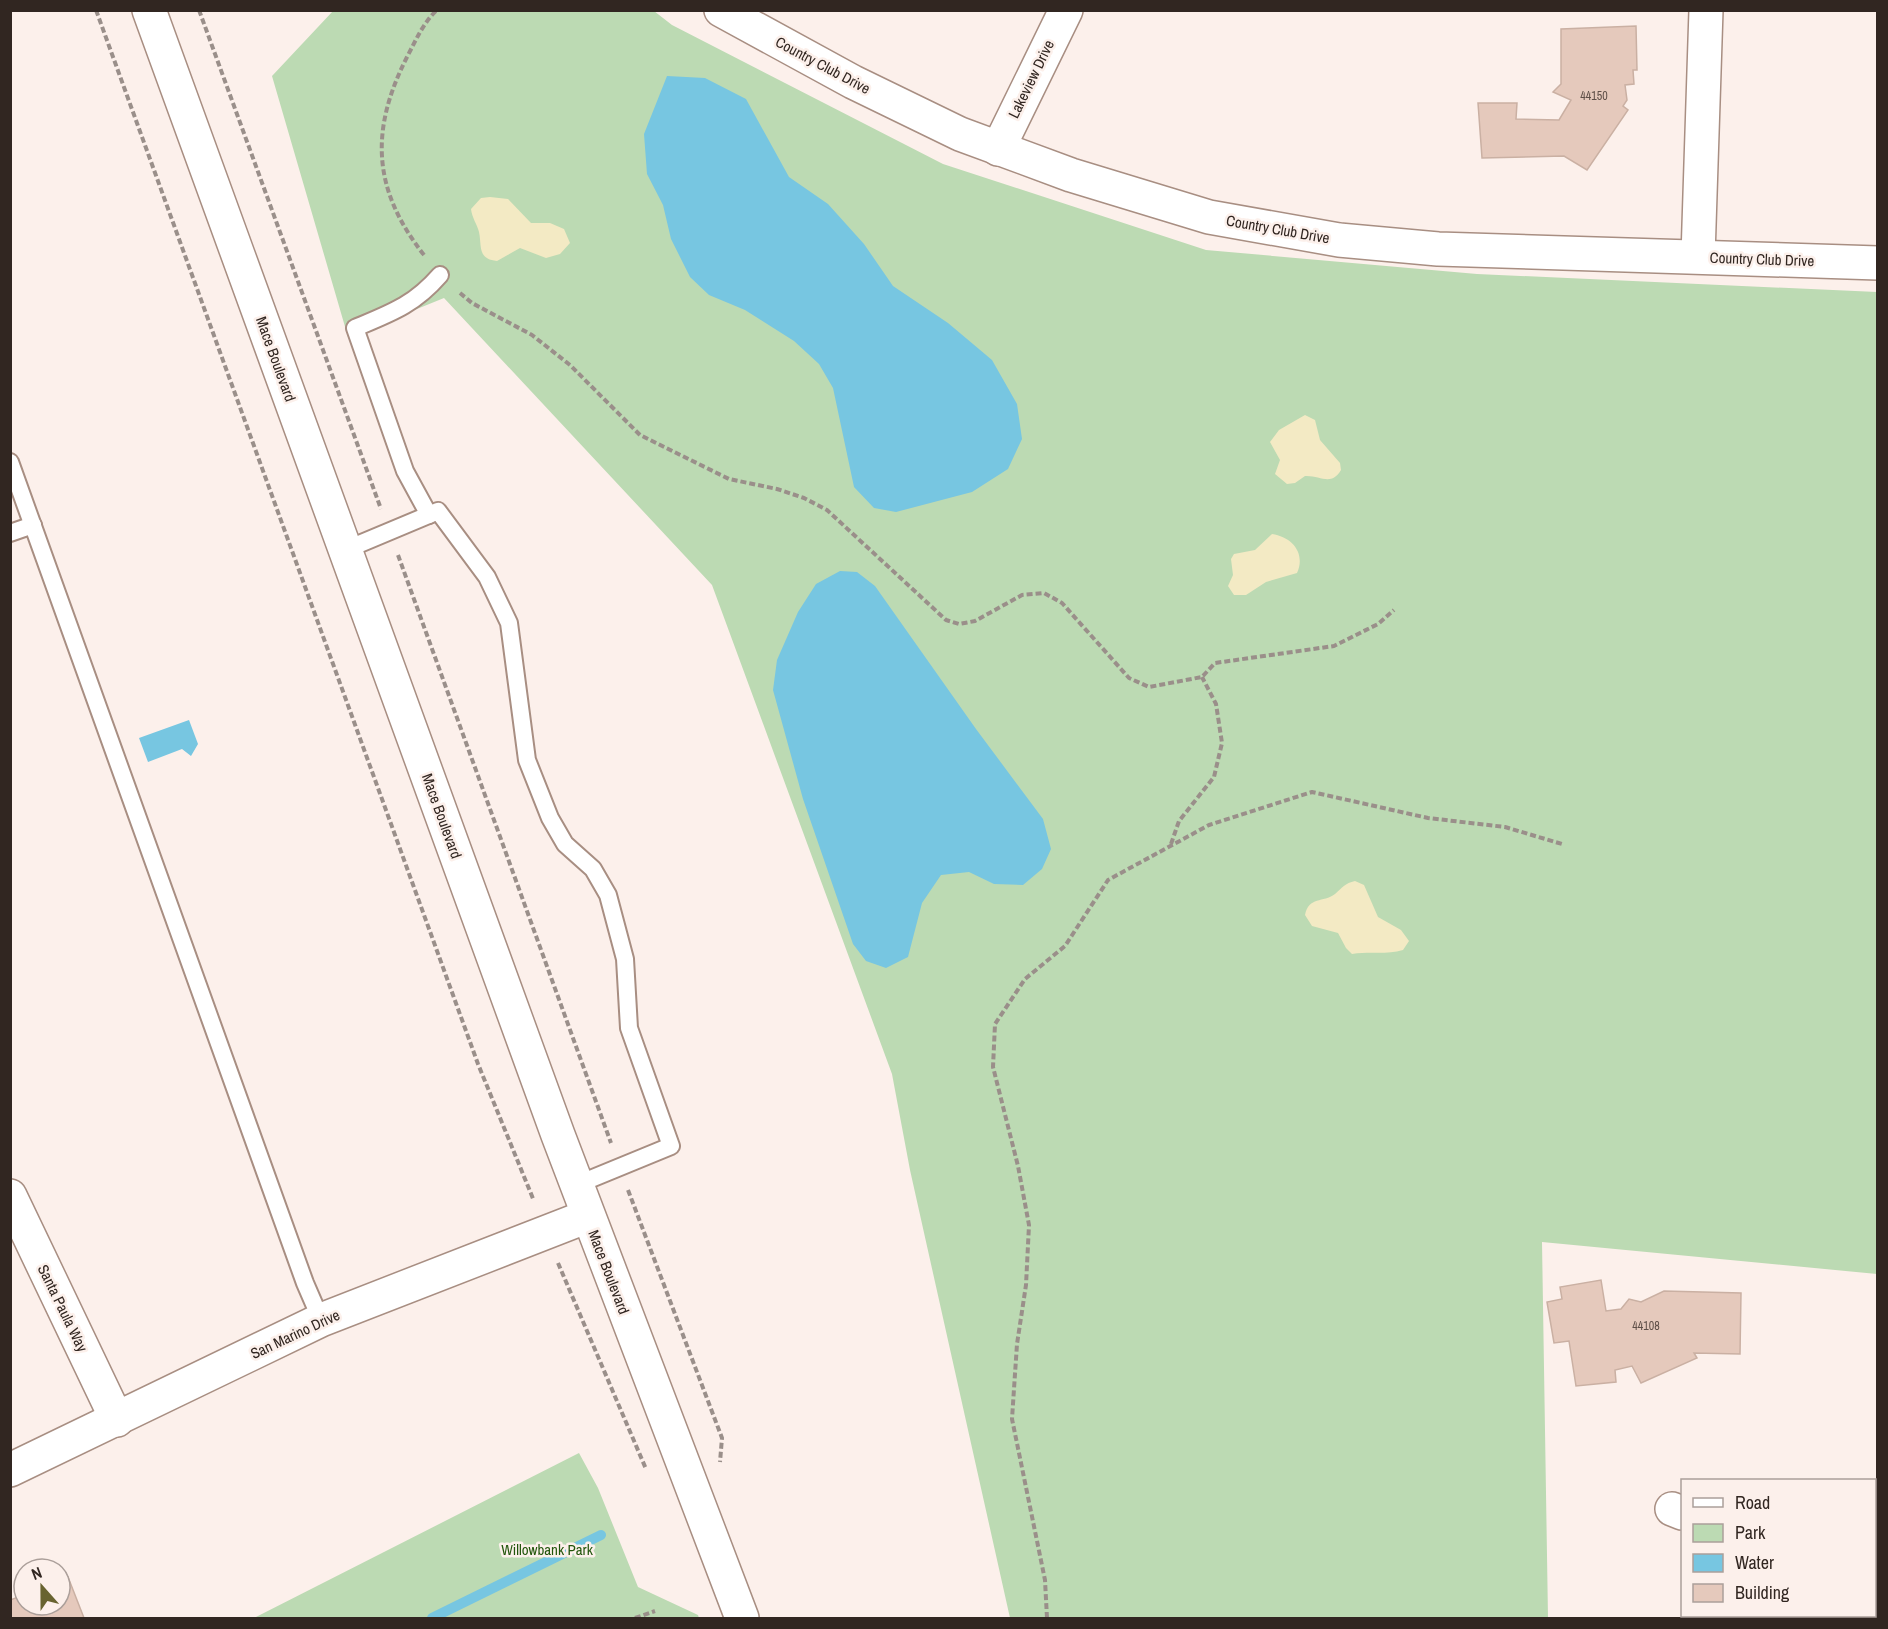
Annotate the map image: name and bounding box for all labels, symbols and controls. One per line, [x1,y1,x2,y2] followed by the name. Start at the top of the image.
[772,31,874,99] street label: Country Club Drive
[1003,36,1059,122] street label: Lakeview Drive
[1580,88,1608,104] house number: 44150
[1225,210,1331,248] street label: Country Club Drive
[1709,247,1815,271] street label: Country Club Drive
[251,314,301,404] street label: Mace Boulevard
[417,771,467,861] street label: Mace Boulevard
[583,1227,635,1317] street label: Mace Boulevard
[33,1261,94,1356] street label: Santa Paula Way
[247,1304,343,1364] street label: San Marino Drive
[1632,1318,1660,1334] house number: 44108
[1681,1479,1876,1617] legend
[1735,1490,1770,1515] text: Road
[1735,1520,1766,1545] text: Park
[501,1539,594,1560] park label: Willowbank Park
[1735,1550,1774,1575] text: Water
[12,1557,72,1617] north arrow
[28,1561,45,1585] text: N
[1735,1580,1790,1605] text: Building

